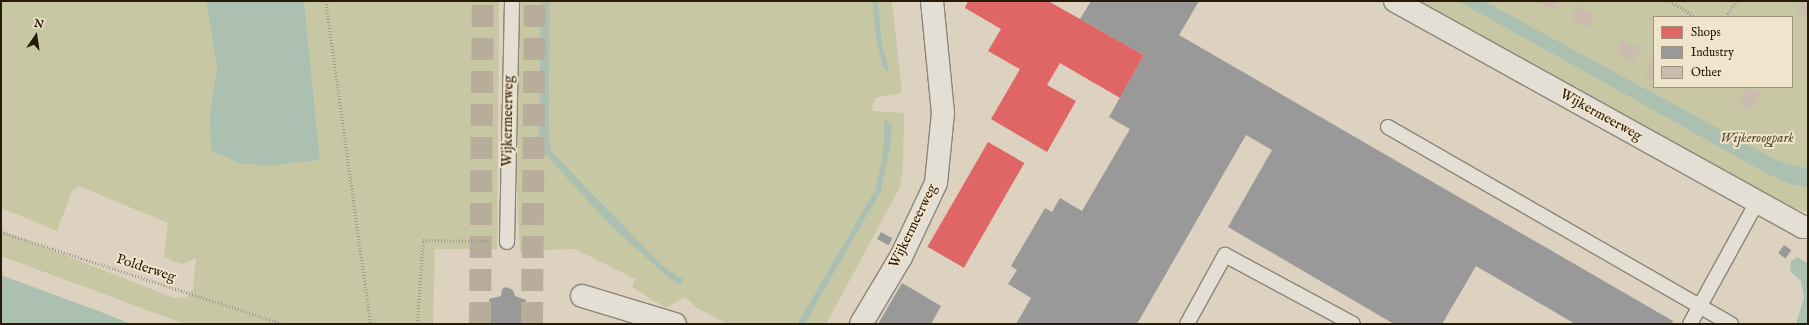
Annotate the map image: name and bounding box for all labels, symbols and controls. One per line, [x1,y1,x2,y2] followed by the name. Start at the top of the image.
[16,16,56,56] north arrow
[32,16,45,32] text: N
[1653,16,1793,88] legend
[1691,25,1721,40] text: Shops
[1691,45,1734,60] text: Industry
[1691,65,1721,80] text: Other
[499,75,517,167] street label: Wijkermeerweg
[1557,86,1645,144] street label: Wijkermeerweg
[1720,130,1794,146] park label: Wijkeroogpark
[885,181,941,271] street label: Wijkermeerweg
[114,251,178,285] street label: Polderweg

